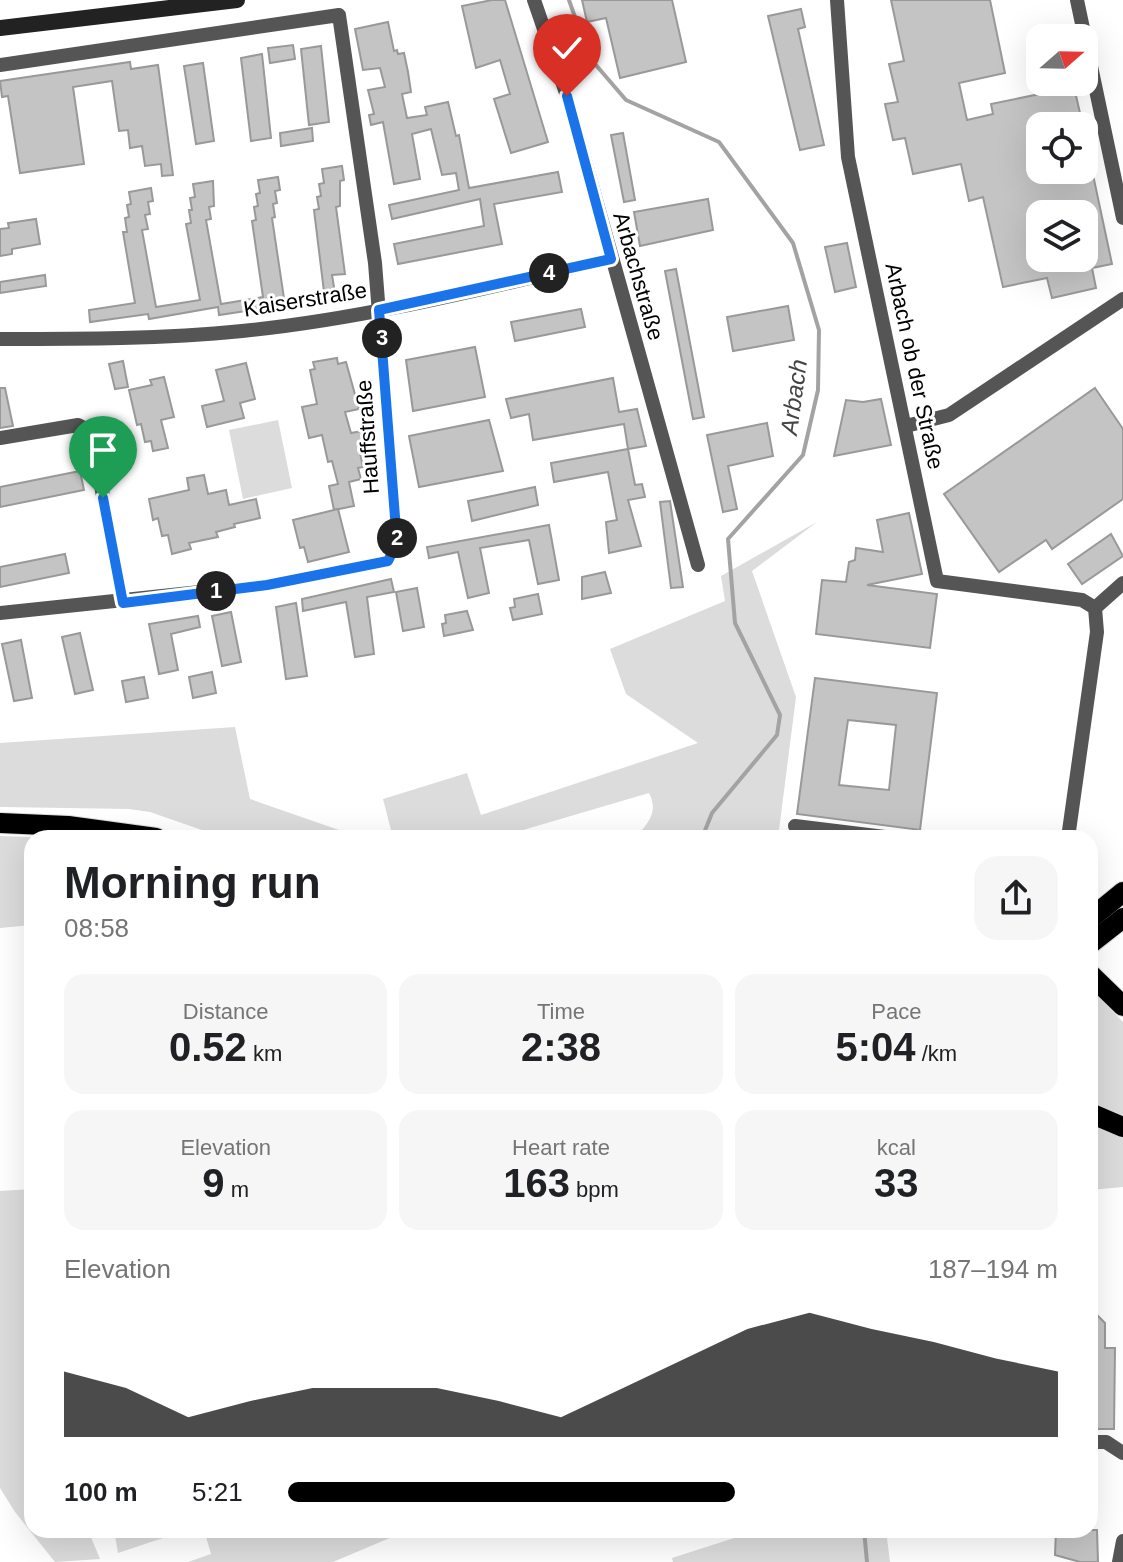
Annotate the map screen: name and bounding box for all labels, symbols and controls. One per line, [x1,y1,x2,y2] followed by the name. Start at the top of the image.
[533,14.0,601,96] pin
[1026,24,1098,96] north arrow
[1026,24,1098,272] map controls
[545,26,589,70] icon: check
[1026,112,1098,184] button: locate
[1026,200,1098,272] button: layers
[608,209,669,343] street label: Arbachstraße
[529,253,569,293] pin: 4
[543,260,555,285] text: 4
[880,261,949,472] street label: Arbach ob der Straße
[242,277,369,322] street label: Kaiserstraße
[362,318,402,358] pin: 3
[376,325,388,350] text: 3
[775,357,812,438] water label: Arbach
[351,379,384,495] street label: Hauffstraße
[69,416,137,498] pin
[81,428,125,472] icon: arrive
[377,518,417,558] pin: 2
[391,525,403,550] text: 2
[196,571,236,611] pin: 1
[210,578,222,603] text: 1
[974,856,1058,940] button: share
[64,858,321,907] text: Morning run
[64,913,129,943] text: 08:58
[183,999,268,1024] text: Distance
[537,999,585,1024] text: Time
[871,999,921,1024] text: Pace
[169,1025,247,1069] text: 0.52
[521,1025,601,1069] text: 2:38
[836,1025,916,1069] text: 5:04
[247,1041,282,1066] text: km
[916,1041,957,1066] text: /km
[180,1135,271,1160] text: Elevation
[512,1135,610,1160] text: Heart rate
[877,1135,916,1160] text: kcal
[202,1161,225,1205] text: 9
[503,1161,570,1205] text: 163
[874,1161,919,1205] text: 33
[225,1177,249,1202] text: m
[570,1177,619,1202] text: bpm
[64,1254,171,1284] text: Elevation
[928,1254,1058,1284] text: 187–194 m
[64,1477,138,1507] text: 100 m
[192,1477,243,1507] text: 5:21

